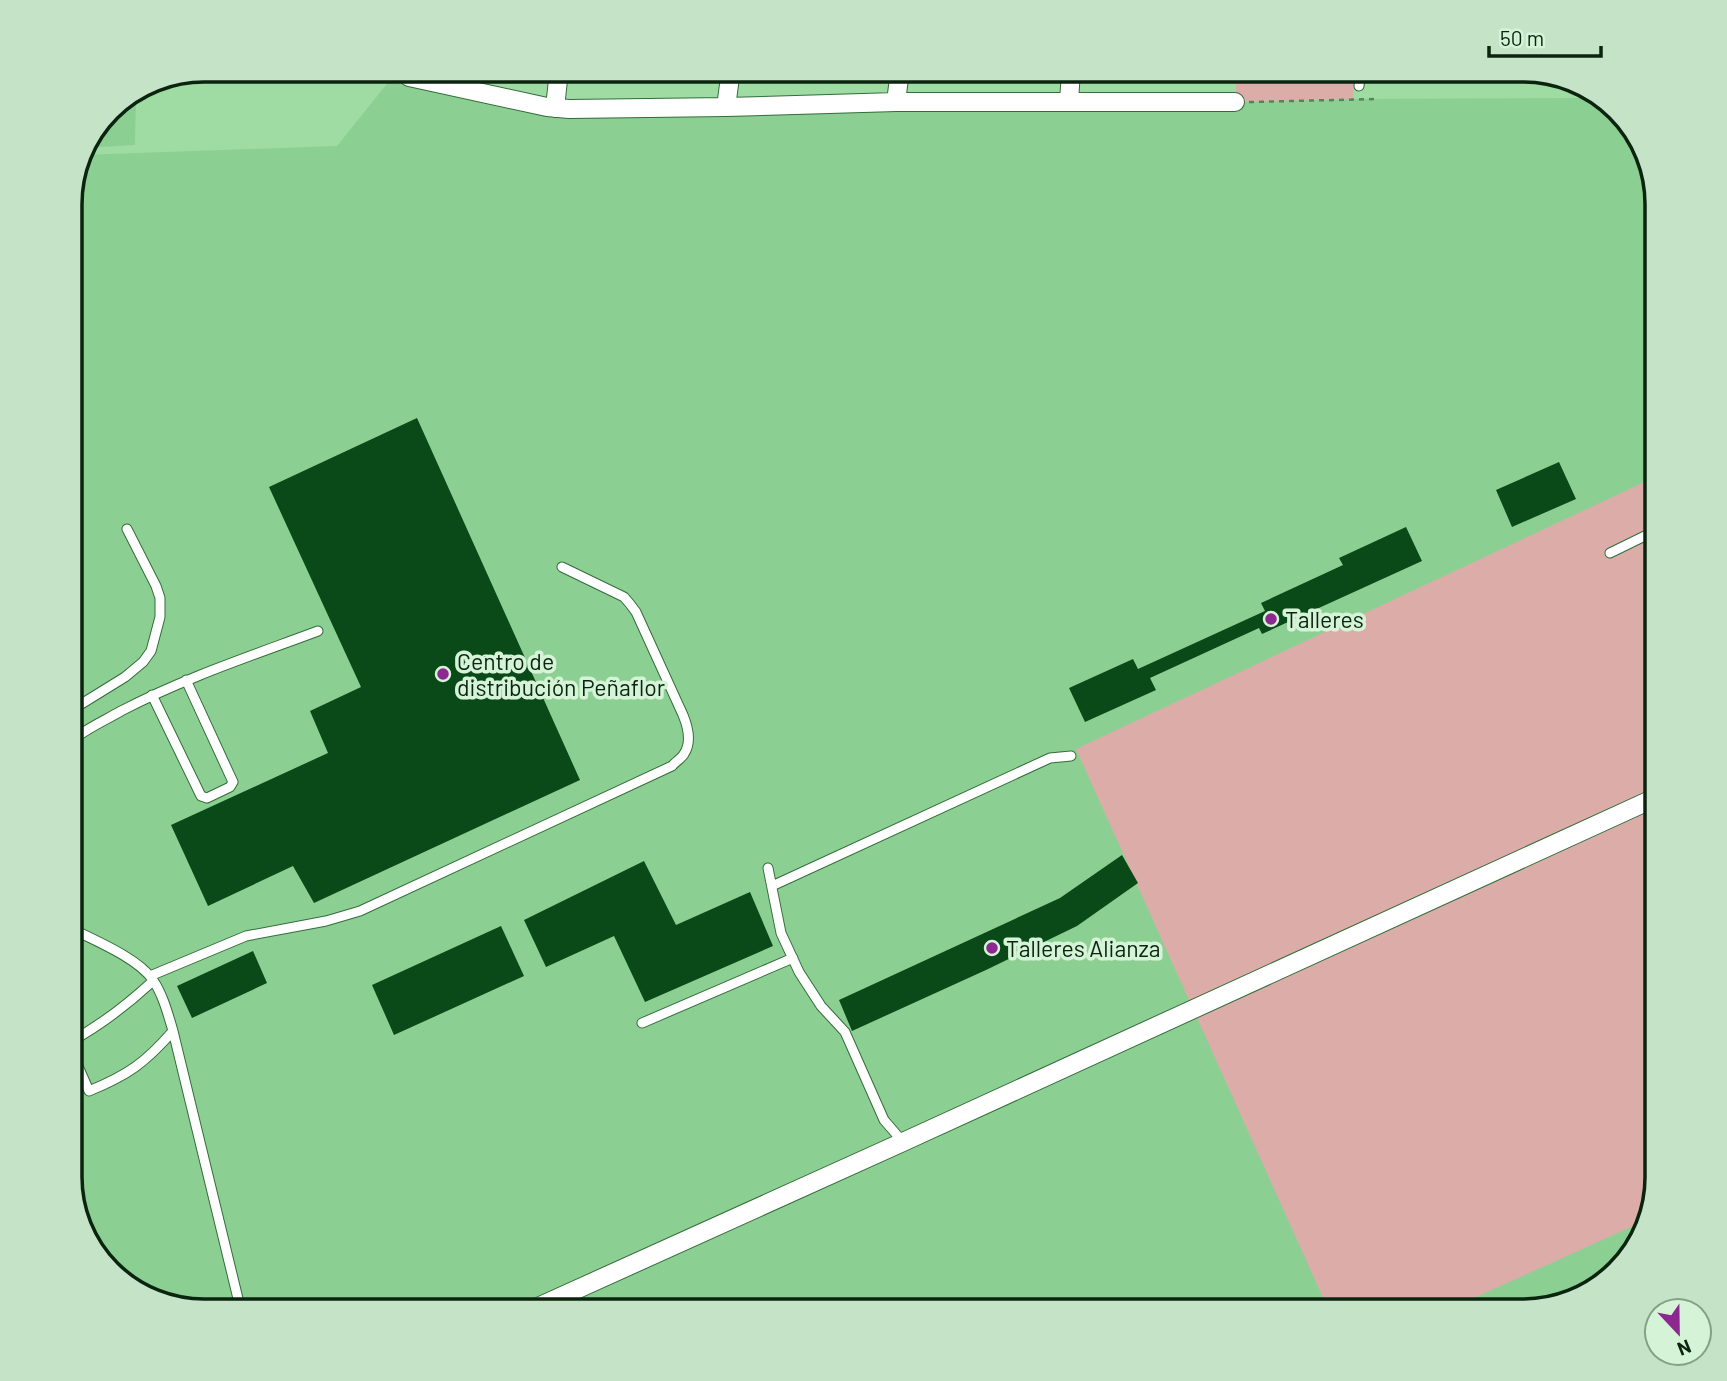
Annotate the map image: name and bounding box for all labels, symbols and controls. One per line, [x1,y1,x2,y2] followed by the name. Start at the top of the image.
[1489,14,1601,58] scale bar
[1500,25,1544,50] text: 50 m
[1285,605,1364,633] place label: Talleres
[1263,611,1279,627] marker: Talleres
[457,647,666,701] place label: Centro de distribución Peñaflor
[435,666,451,682] marker: Centro de distribución Peñaflor
[1006,934,1161,962] place label: Talleres Alianza
[984,940,1000,956] marker: Talleres Alianza
[1643,1297,1713,1367] north arrow
[1674,1335,1695,1361] text: N

